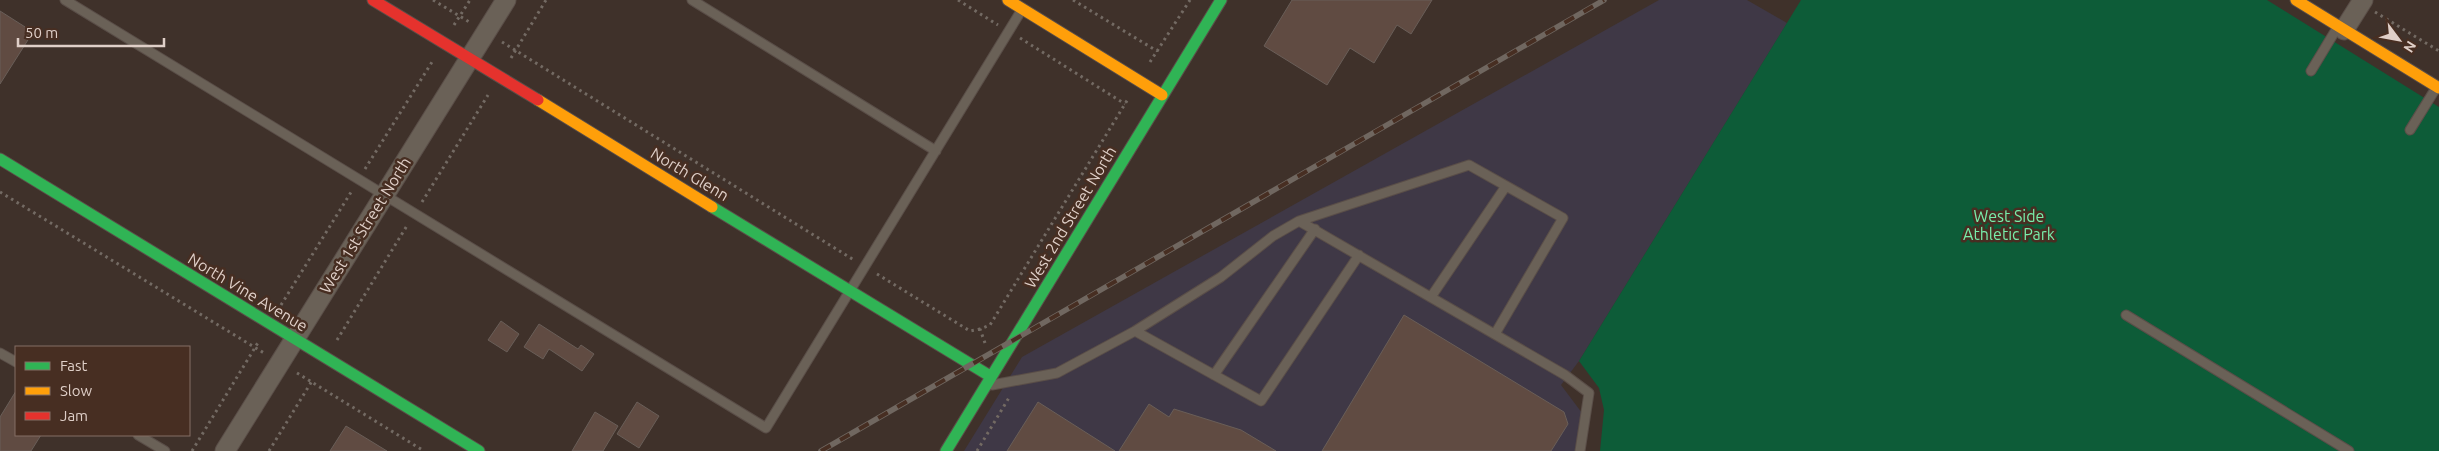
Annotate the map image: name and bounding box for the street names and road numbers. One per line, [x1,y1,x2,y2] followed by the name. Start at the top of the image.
[1021,143,1119,291] street label: West 2nd Street North
[648,144,732,204] street label: North Glenn
[316,154,414,296] street label: West 1st Street North
[185,249,311,335] street label: North Vine Avenue

